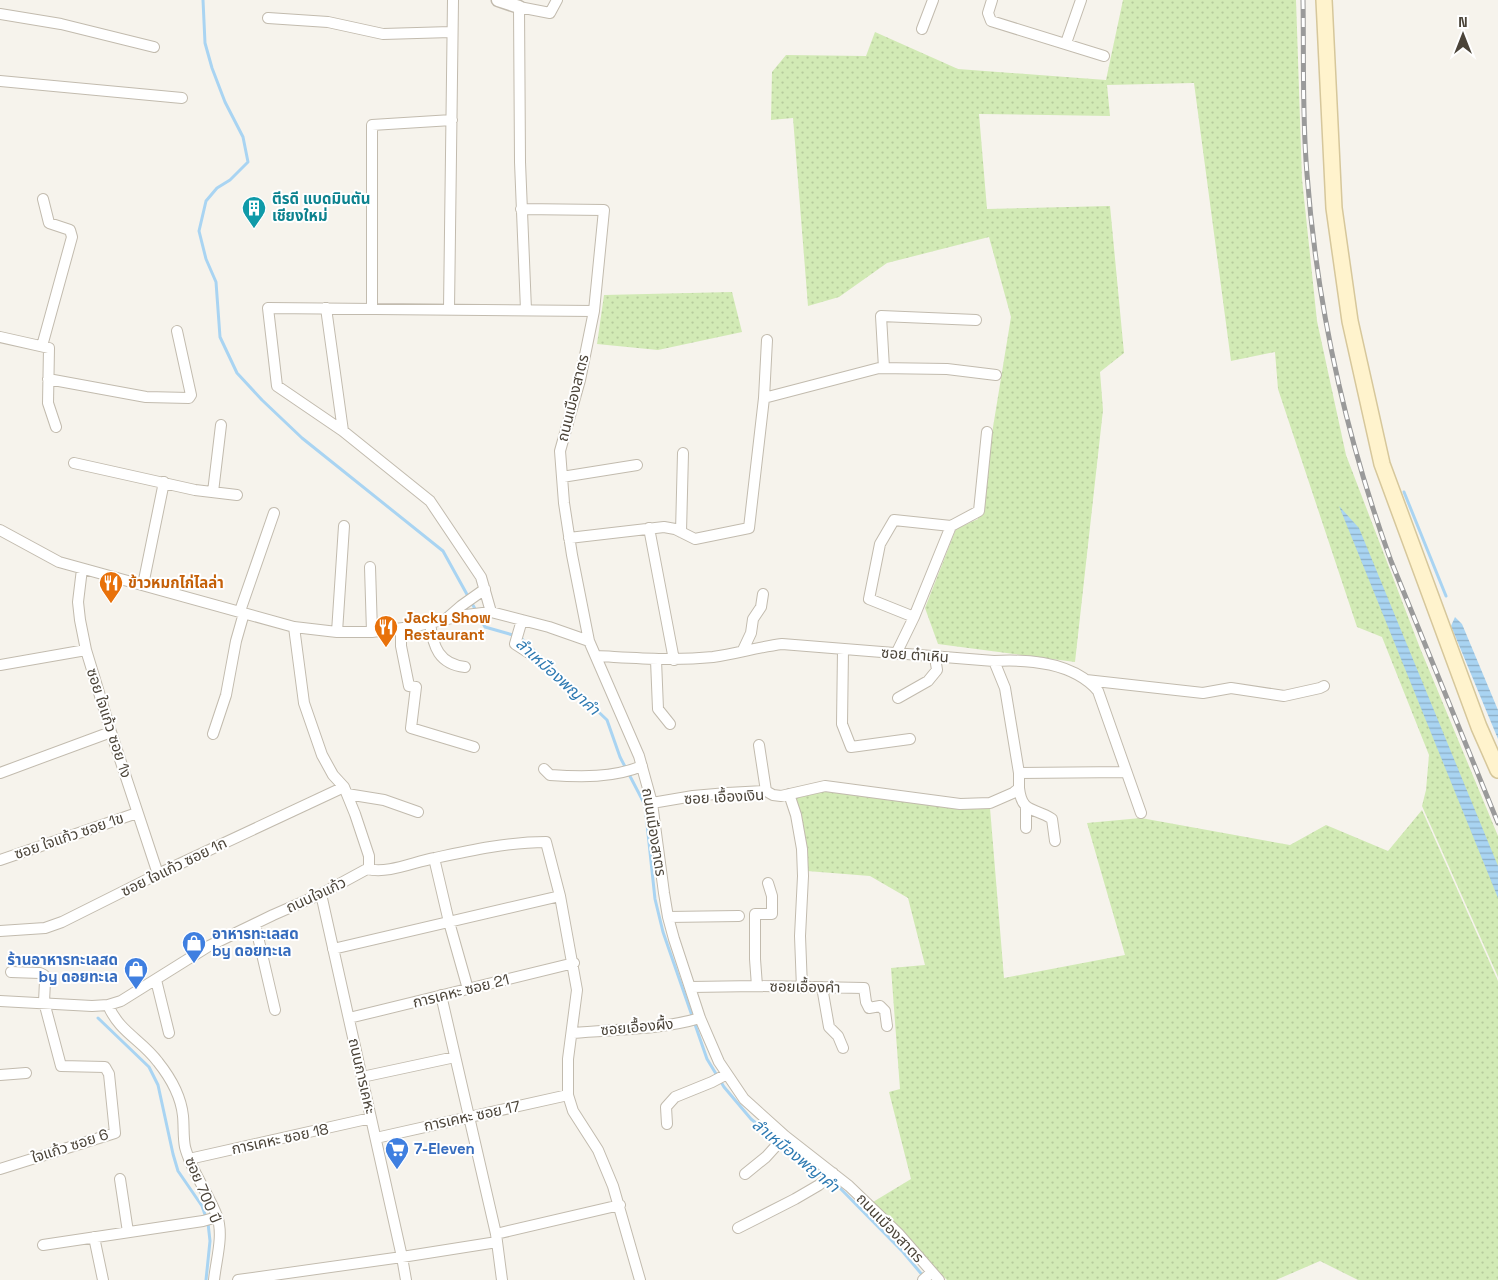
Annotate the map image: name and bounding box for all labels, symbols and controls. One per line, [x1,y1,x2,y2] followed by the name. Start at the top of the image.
[1438,10,1488,60] north arrow
[1458,13,1468,31] text: N
[272,189,370,225] place label: ตีรดี แบดมินตัน เชียงใหม่
[241,195,267,229] building icon: ตีรดี แบดมินตัน เชียงใหม่
[552,352,593,443] street label: ถนนเมืองสาตร
[98,570,124,604] restaurant icon: ข้าวหมกไก่ไลล่า
[128,573,224,592] place label: ข้าวหมกไก่ไลล่า
[404,608,491,644] place label: Jacky Show Restaurant
[373,614,399,648] restaurant icon: Jacky Show Restaurant
[511,633,605,721] water label: ลำเหมืองพญาคำ
[881,643,950,666] street label: ซอย ต๋าเหิน
[83,666,136,780] street label: ซอย ใจแก้ว ซอย 1ง
[683,784,765,808] street label: ซอย เอื้องเงิน
[638,786,671,877] street label: ถนนเมืองสาตร
[12,808,126,863] street label: ซอย ใจแก้ว ซอย 1ข
[118,833,230,900] street label: ซอย ใจแก้ว ซอย 1ก
[283,872,349,917] street label: ถนนใจแก้ว
[212,924,299,960] place label: อาหารทะเลสด by ดอยทะเล
[181,930,207,964] shop icon: อาหารทะเลสด by ดอยทะเล
[7,950,118,986] place label: ร้านอาหารทะเลสด by ดอยทะเล
[123,956,149,990] shop icon: ร้านอาหารทะเลสด by ดอยทะเล
[411,969,511,1012] street label: การเคหะ ซอย 21
[769,975,841,997] street label: ซอยเอื้องคำ
[600,1013,674,1039] street label: ซอยเอื้องผื้ง
[345,1036,380,1116] street label: ถนนการเคหะ
[422,1096,522,1135] street label: การเคหะ ซอย 17
[748,1114,845,1198] water label: ลำเหมืองพญาคำ
[230,1119,330,1158] street label: การเคหะ ซอย 18
[29,1124,111,1167] street label: ใจแก้ว ซอย 6
[384,1136,410,1170] supermarket icon: 7-Eleven
[414,1139,475,1158] place label: 7-Eleven
[181,1154,226,1226] street label: ซอย 700 ปี
[853,1189,928,1266] street label: ถนนเมืองสาตร

